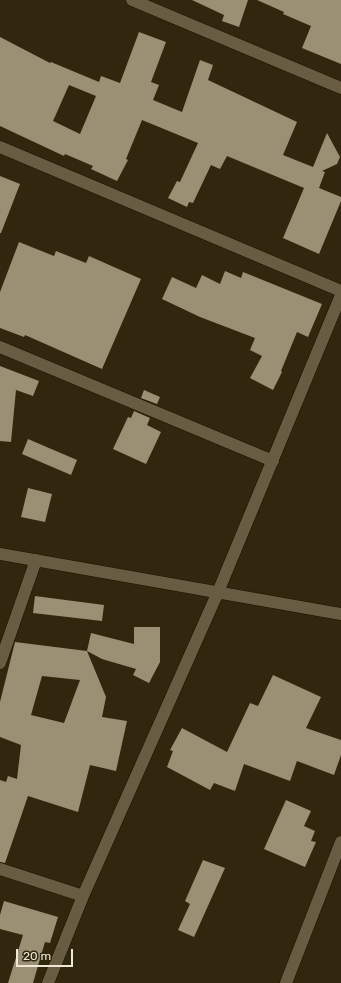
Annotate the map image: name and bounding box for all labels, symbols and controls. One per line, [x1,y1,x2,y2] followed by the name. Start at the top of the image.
[18,941,75,967] scale bar
[23,949,51,963] text: 20 m

